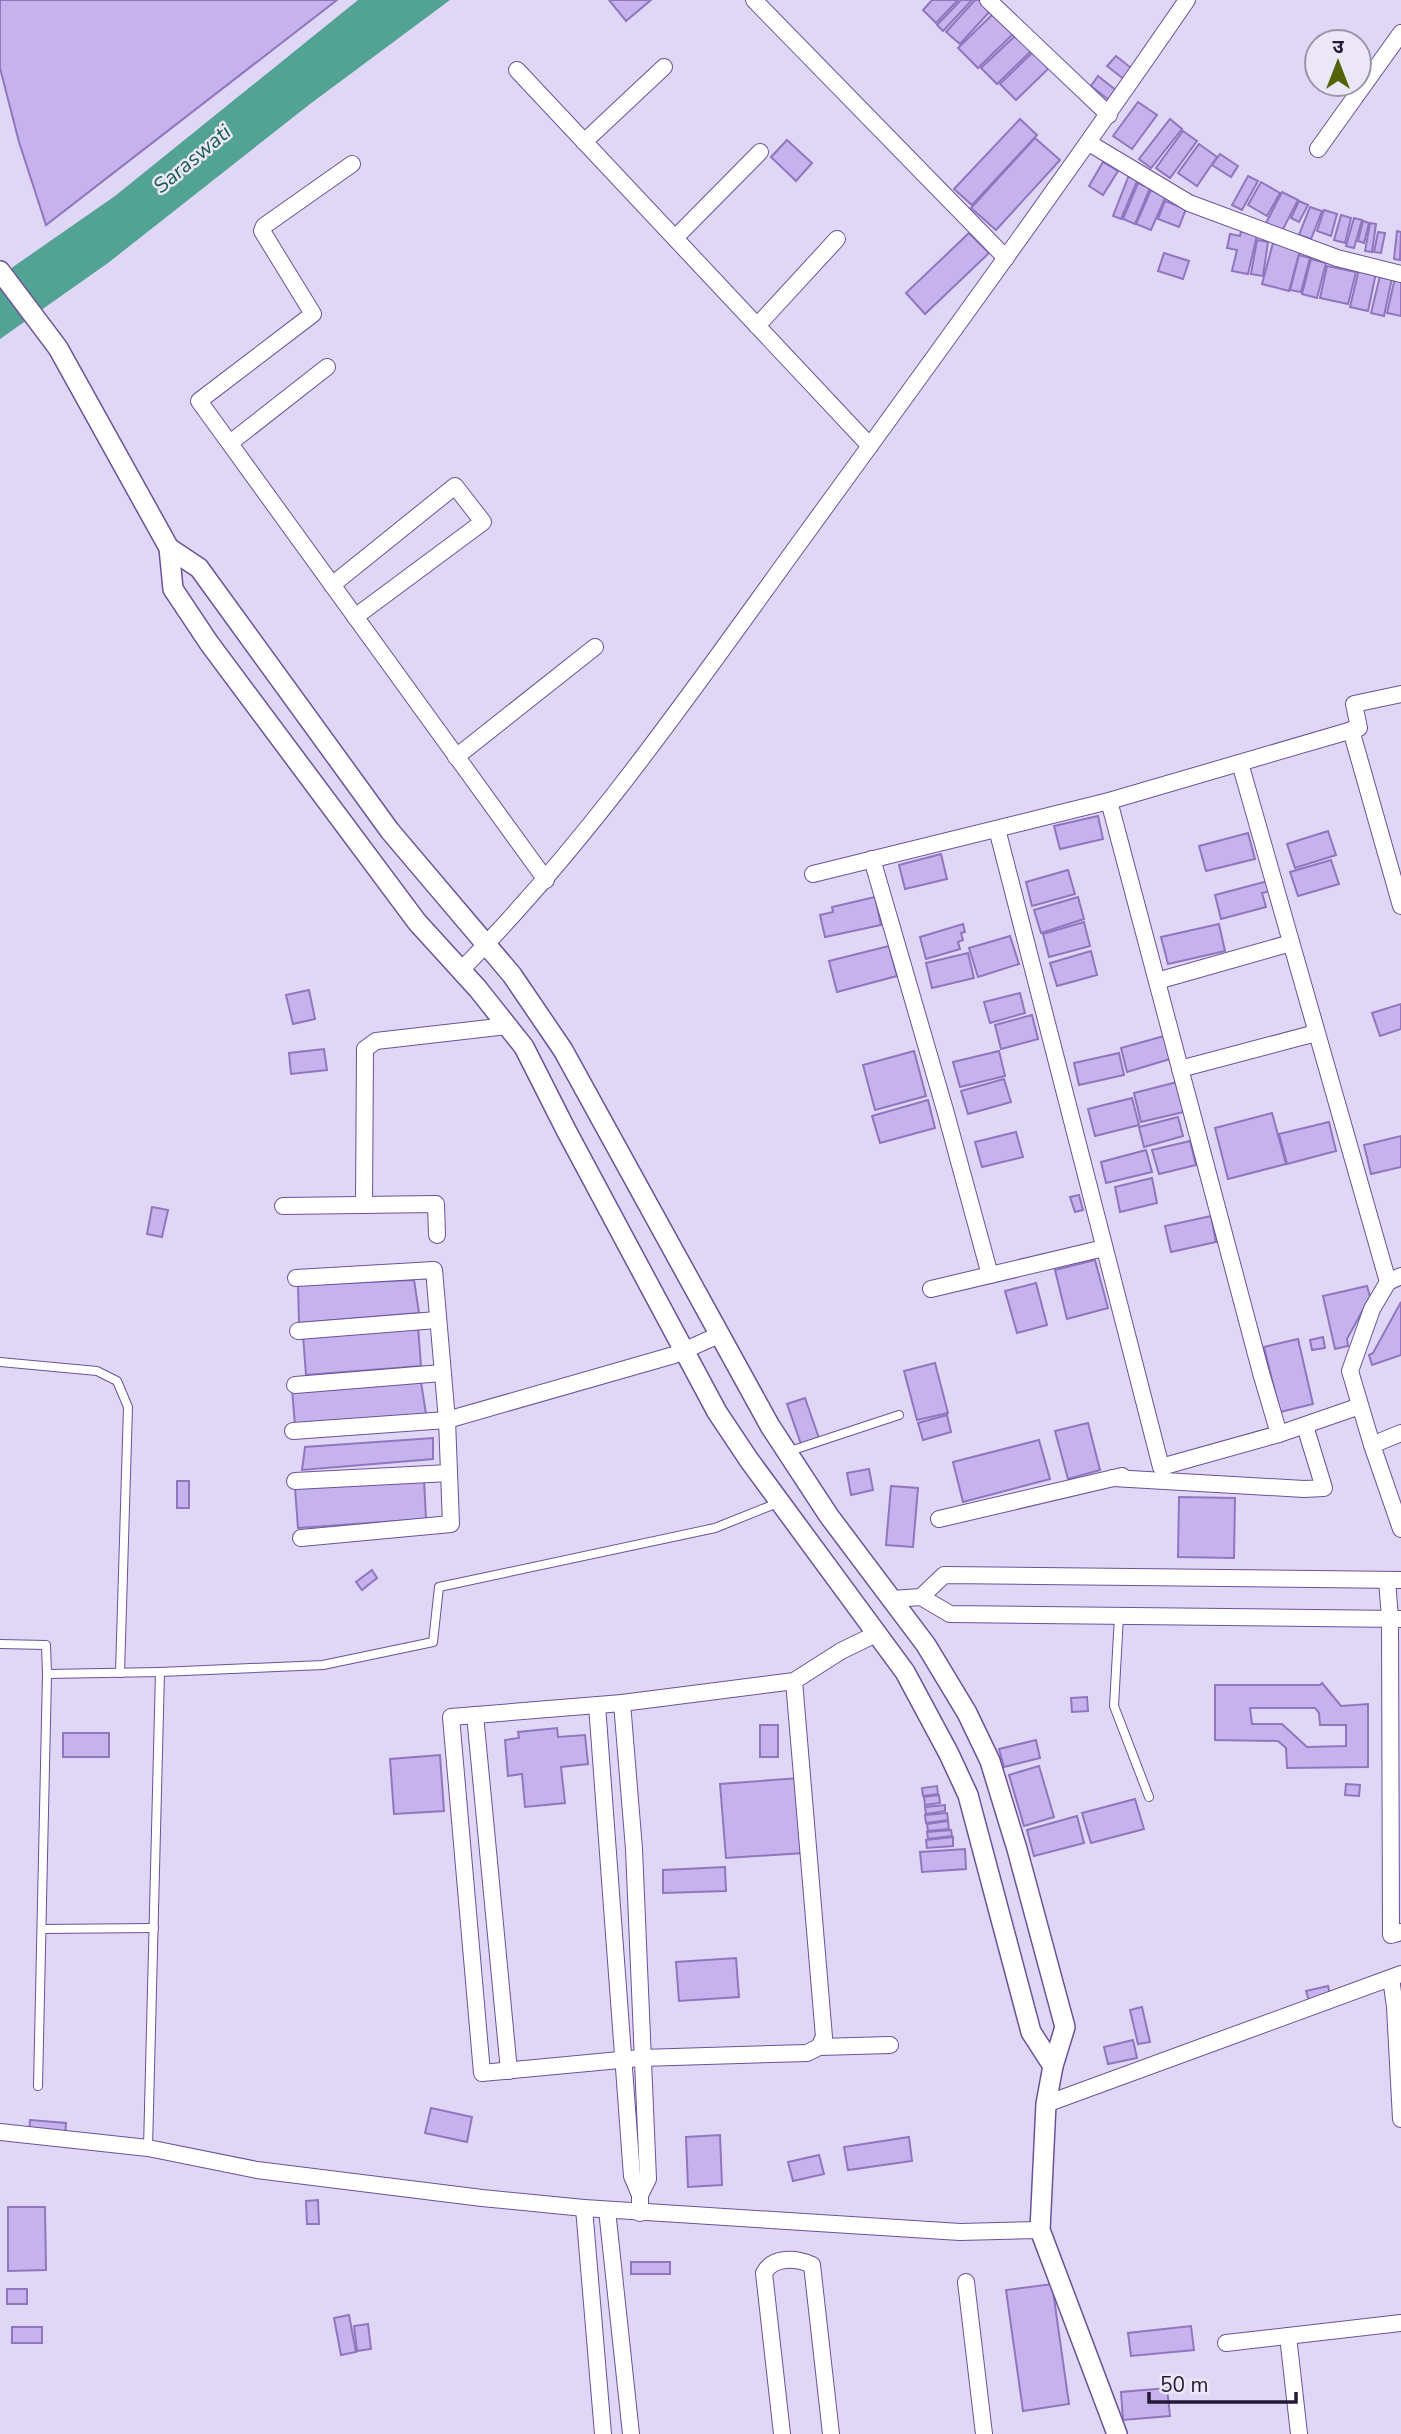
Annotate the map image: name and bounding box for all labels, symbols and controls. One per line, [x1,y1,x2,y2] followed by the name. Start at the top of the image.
[1303,28,1373,98] north arrow
[1332,34,1344,60] text: उ
[147,118,238,200] water label: Saraswati
[1149,2360,1296,2404] scale bar
[1160,2371,1209,2399] text: 50 m

